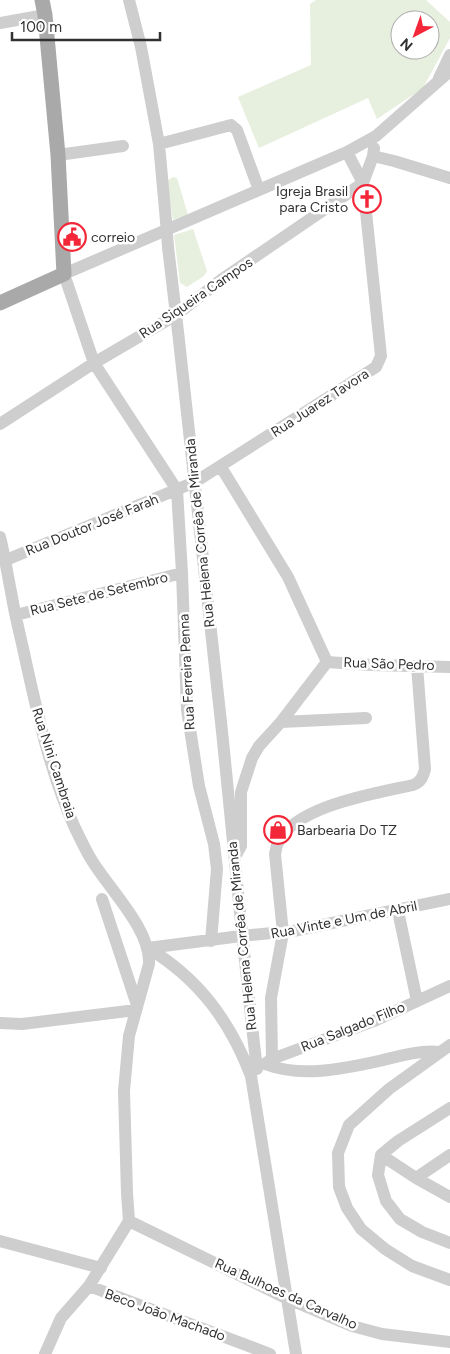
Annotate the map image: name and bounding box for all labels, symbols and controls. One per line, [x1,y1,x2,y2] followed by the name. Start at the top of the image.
[12,10,160,42] scale bar
[390,10,440,60] north arrow
[20,18,62,36] text: 100 m
[397,34,416,54] text: N
[276,183,348,216] place label: Igreja Brasil para Cristo
[352,184,382,214] church icon: Igreja Brasil para Cristo
[57,222,87,252] public building icon: correio
[91,229,135,246] place label: correio
[136,254,256,342] street label: Rua Siqueira Campos
[268,365,372,441] street label: Rua Juarez Tavora
[182,438,218,628] street label: Rua Helena Corrêa de Miranda
[23,491,161,559] street label: Rua Doutor José Farah
[28,569,170,619] street label: Rua Sete de Setembro
[175,613,199,731] street label: Rua Ferreira Penna
[343,654,435,674] street label: Rua São Pedro
[28,706,80,820] street label: Rua Nini Cambraia
[263,815,293,845] shop icon: Barbearia Do TZ
[297,822,397,839] place label: Barbearia Do TZ
[224,841,260,1031] street label: Rua Helena Corrêa de Miranda
[269,897,419,943] street label: Rua Vinte e Um de Abril
[298,998,408,1056] street label: Rua Salgado Filho
[212,1255,360,1333] street label: Rua Bulhoes da Carvalho
[102,1285,228,1345] street label: Beco João Machado

